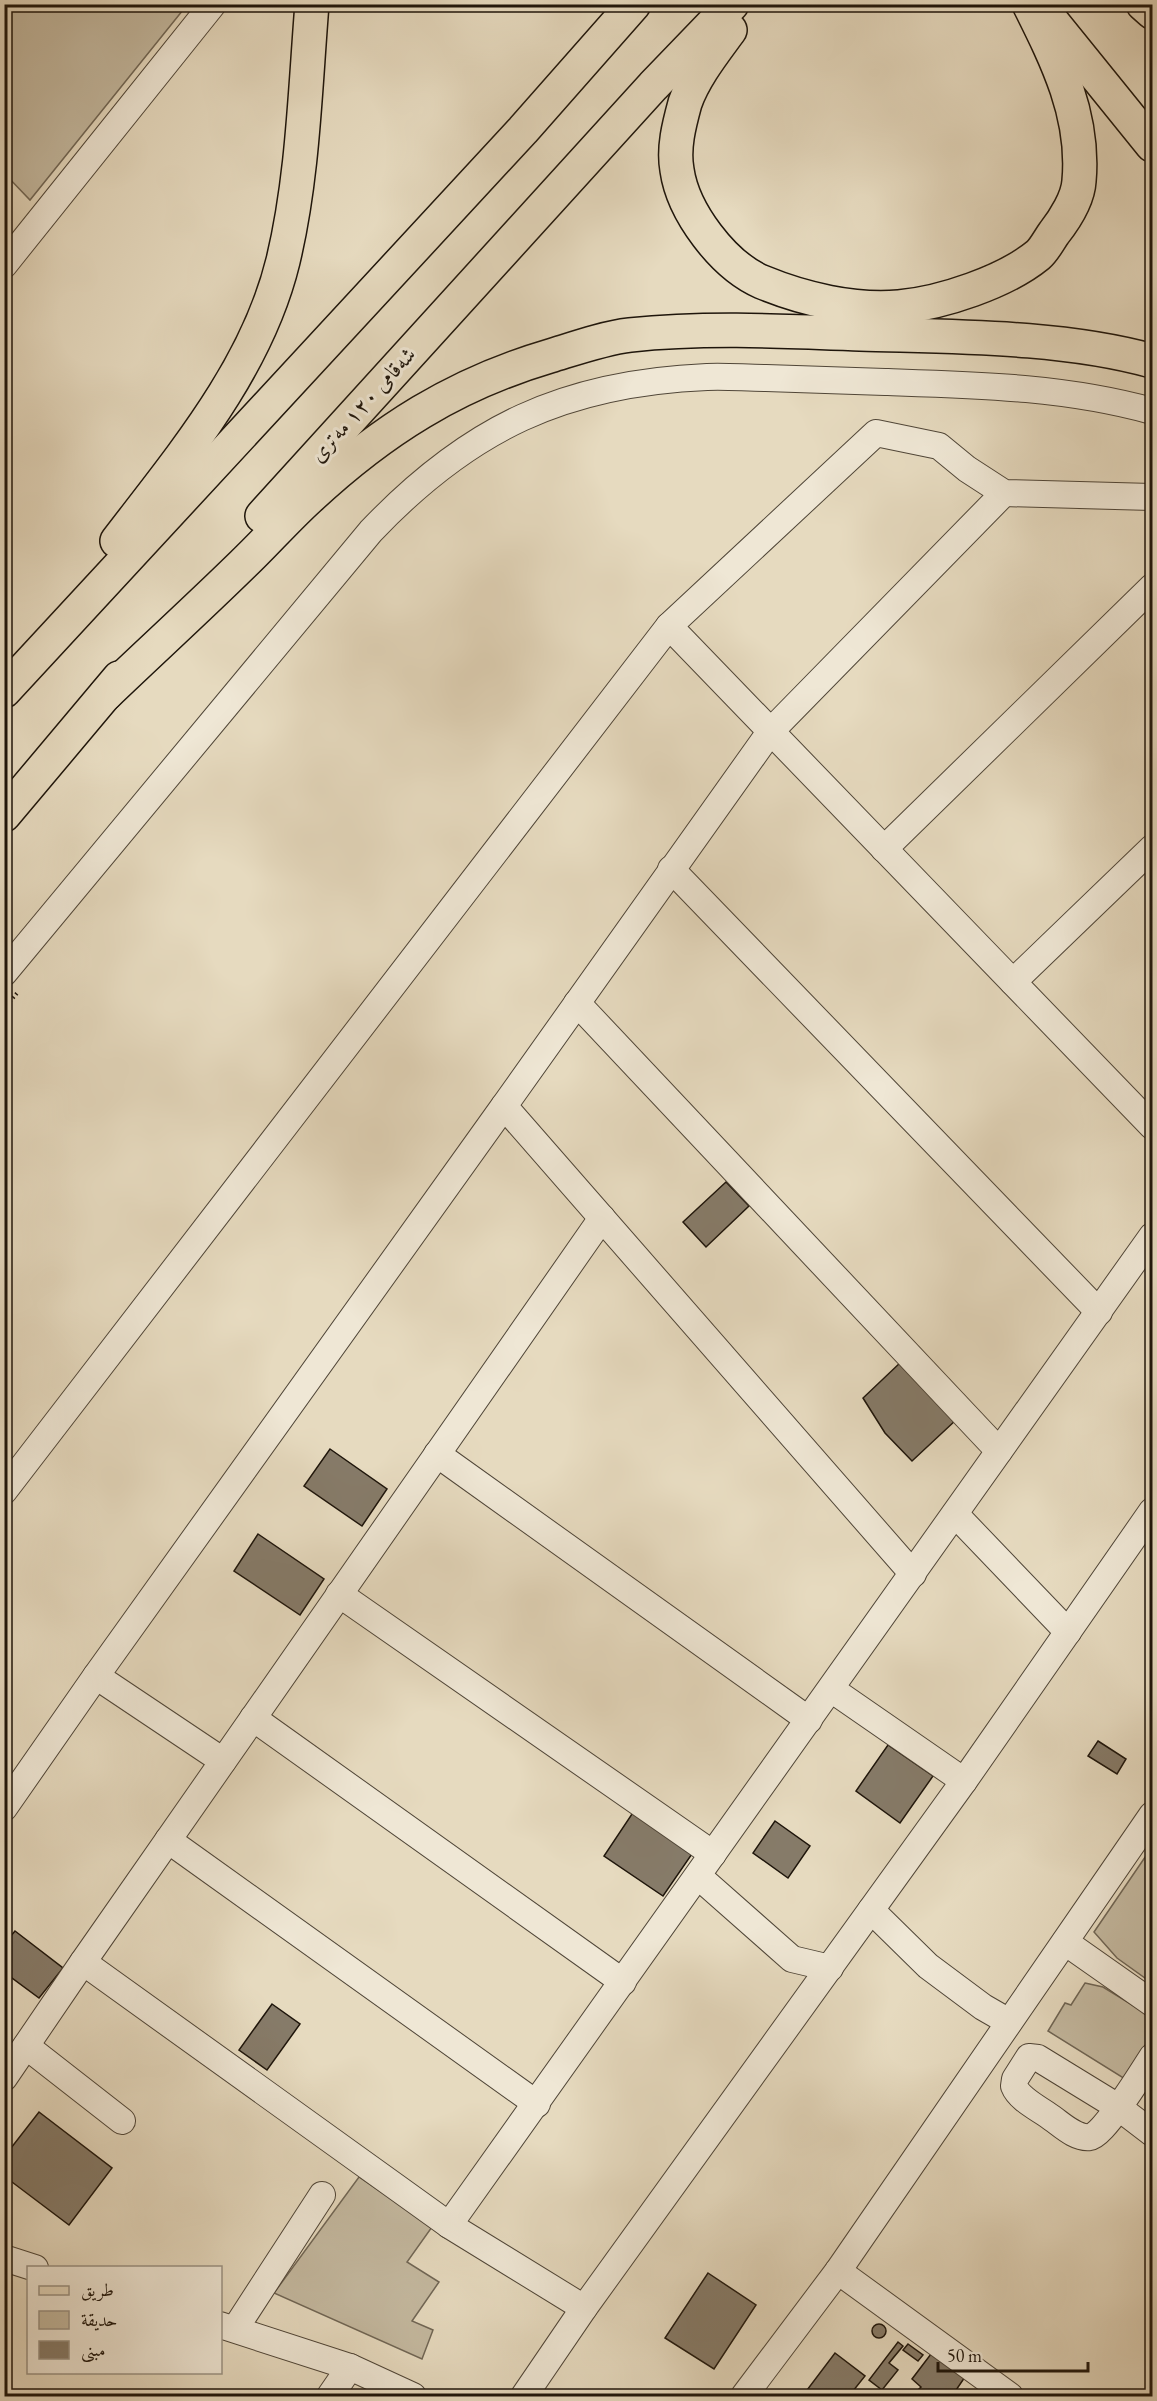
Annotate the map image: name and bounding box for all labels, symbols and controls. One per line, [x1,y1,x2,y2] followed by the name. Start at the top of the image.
[303,340,422,468] street label: شەقامی ١٢٠ مەتری
[27,2266,222,2374] legend
[81,2278,114,2302] text: طريق
[81,2308,117,2331] text: حديقة
[938,2335,1088,2373] scale bar
[81,2338,106,2363] text: مبنى
[947,2344,982,2367] text: 50 m

